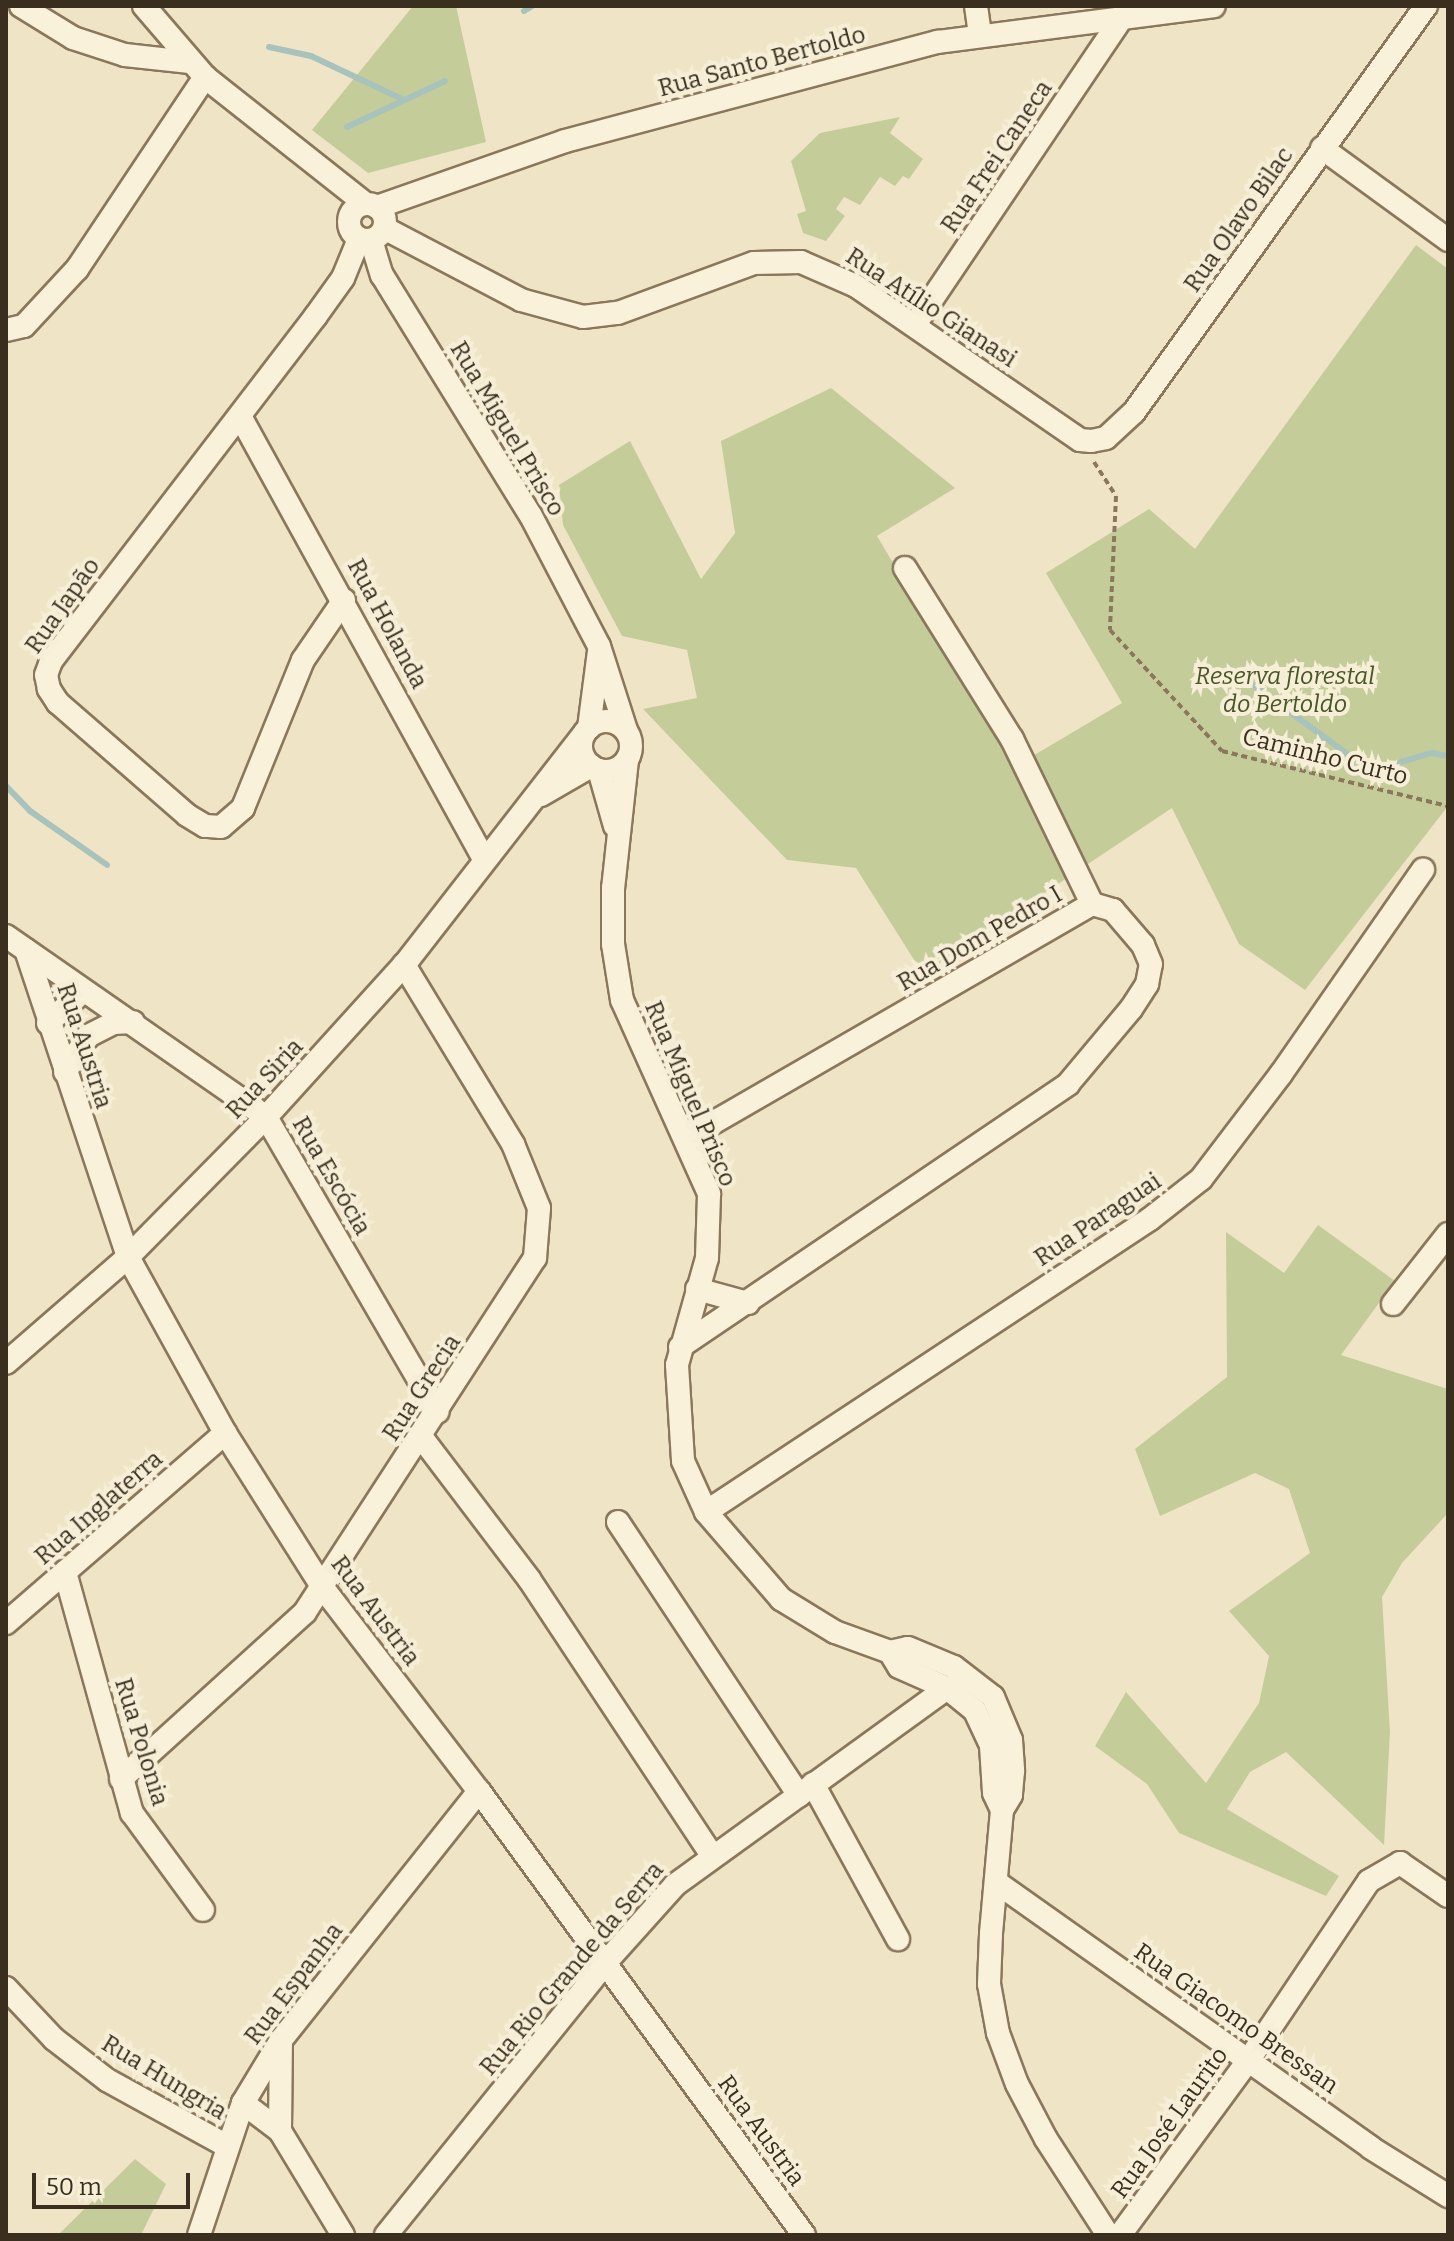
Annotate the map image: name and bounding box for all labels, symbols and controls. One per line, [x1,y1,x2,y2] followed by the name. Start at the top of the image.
[655,20,869,104] street label: Rua Santo Bertoldo
[935,75,1059,239] street label: Rua Frei Caneca
[1178,142,1300,298] street label: Rua Olavo Bilac
[840,242,1022,374] street label: Rua Atílio Gianasi
[444,337,570,521] street label: Rua Miguel Prisco
[20,553,106,659] street label: Rua Japão
[341,554,433,694] street label: Rua Holanda
[1195,663,1375,719] park label: Reserva florestal do Bertoldo
[1239,723,1411,791] street label: Caminho Curto
[893,880,1067,998] street label: Rua Dom Pedro I
[50,980,118,1112] street label: Rua Austria
[638,997,742,1191] street label: Rua Miguel Prisco
[221,1033,309,1125] street label: Rua Siria
[286,1112,376,1240] street label: Rua Escócia
[1029,1167,1167,1273] street label: Rua Paraguai
[377,1329,467,1447] street label: Rua Grecia
[29,1445,169,1571] street label: Rua Inglaterra
[324,1551,426,1671] street label: Rua Austria
[108,1675,174,1809] street label: Rua Polonia
[474,1856,670,2082] street label: Rua Rio Grande da Serra
[239,1918,349,2050] street label: Rua Espanha
[1128,1938,1344,2100] street label: Rua Giacomo Bressan
[96,2029,232,2127] street label: Rua Hungria
[1106,2042,1234,2204] street label: Rua José Laurito
[711,2070,811,2192] street label: Rua Austria
[36,2157,194,2207] scale bar
[46,2173,102,2201] text: 50 m

